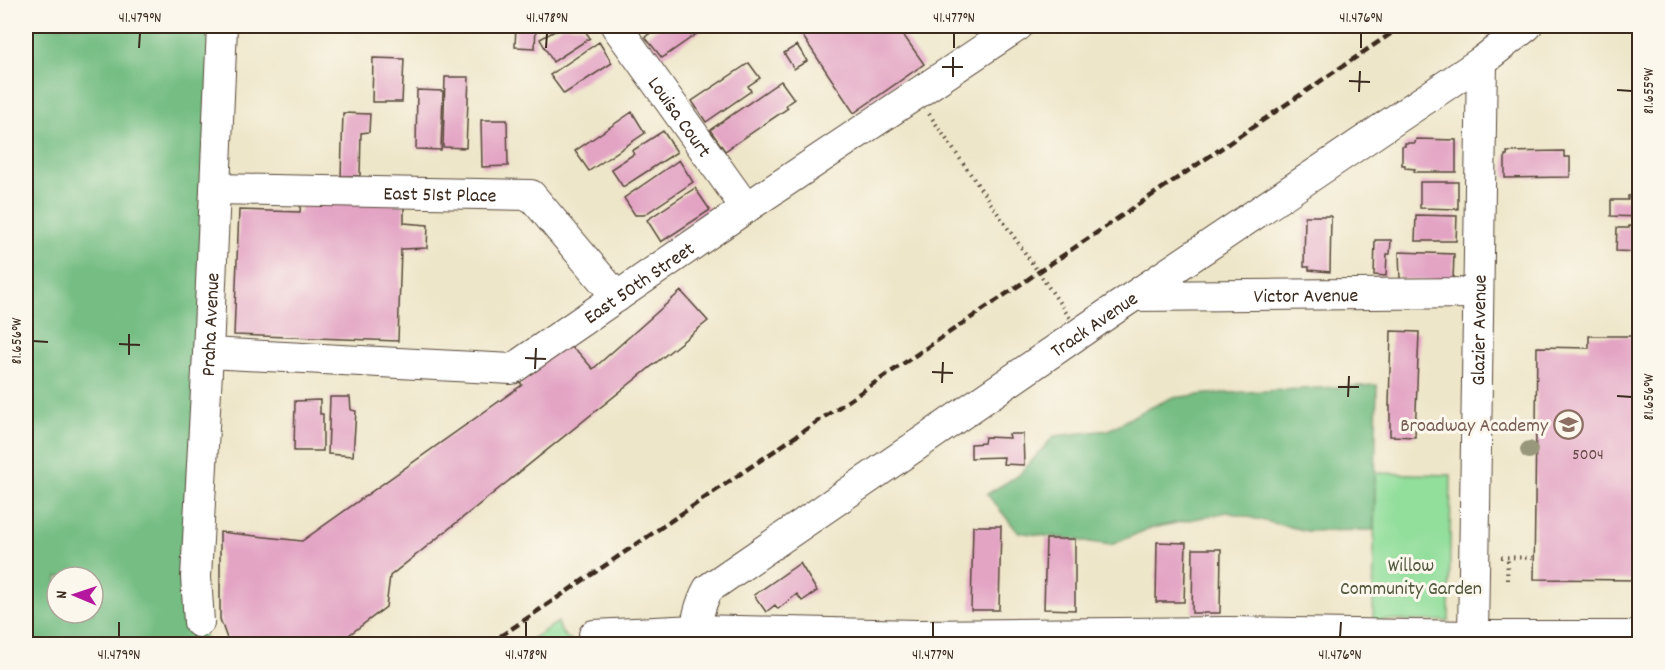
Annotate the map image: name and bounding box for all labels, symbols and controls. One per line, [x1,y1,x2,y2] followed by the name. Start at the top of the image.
[118,8,162,30] text: 41.479°N
[526,8,568,30] text: 41.478°N
[933,8,975,30] text: 41.477°N
[1339,8,1383,30] text: 41.476°N
[1639,67,1661,114] text: 81.655°W
[639,72,717,164] street label: Louisa Court
[383,181,497,211] street label: East 51st Place
[579,236,701,332] street label: East 50th Street
[196,272,228,377] street label: Praha Avenue
[1466,274,1496,386] street label: Glazier Avenue
[1254,283,1359,312] street label: Victor Avenue
[1046,286,1145,366] street label: Track Avenue
[7,317,29,364] text: 81.656°W
[1639,373,1661,420] text: 81.656°W
[1553,408,1585,440] school or university icon: Broadway Academy
[1400,413,1549,441] place label: Broadway Academy
[1572,444,1604,467] house number: 5004
[1340,553,1482,604] park label: Willow Community Garden
[45,565,105,625] north arrow
[51,590,74,599] text: N
[97,645,141,667] text: 41.479°N
[505,645,547,667] text: 41.478°N
[912,645,954,667] text: 41.477°N
[1318,645,1362,667] text: 41.476°N

